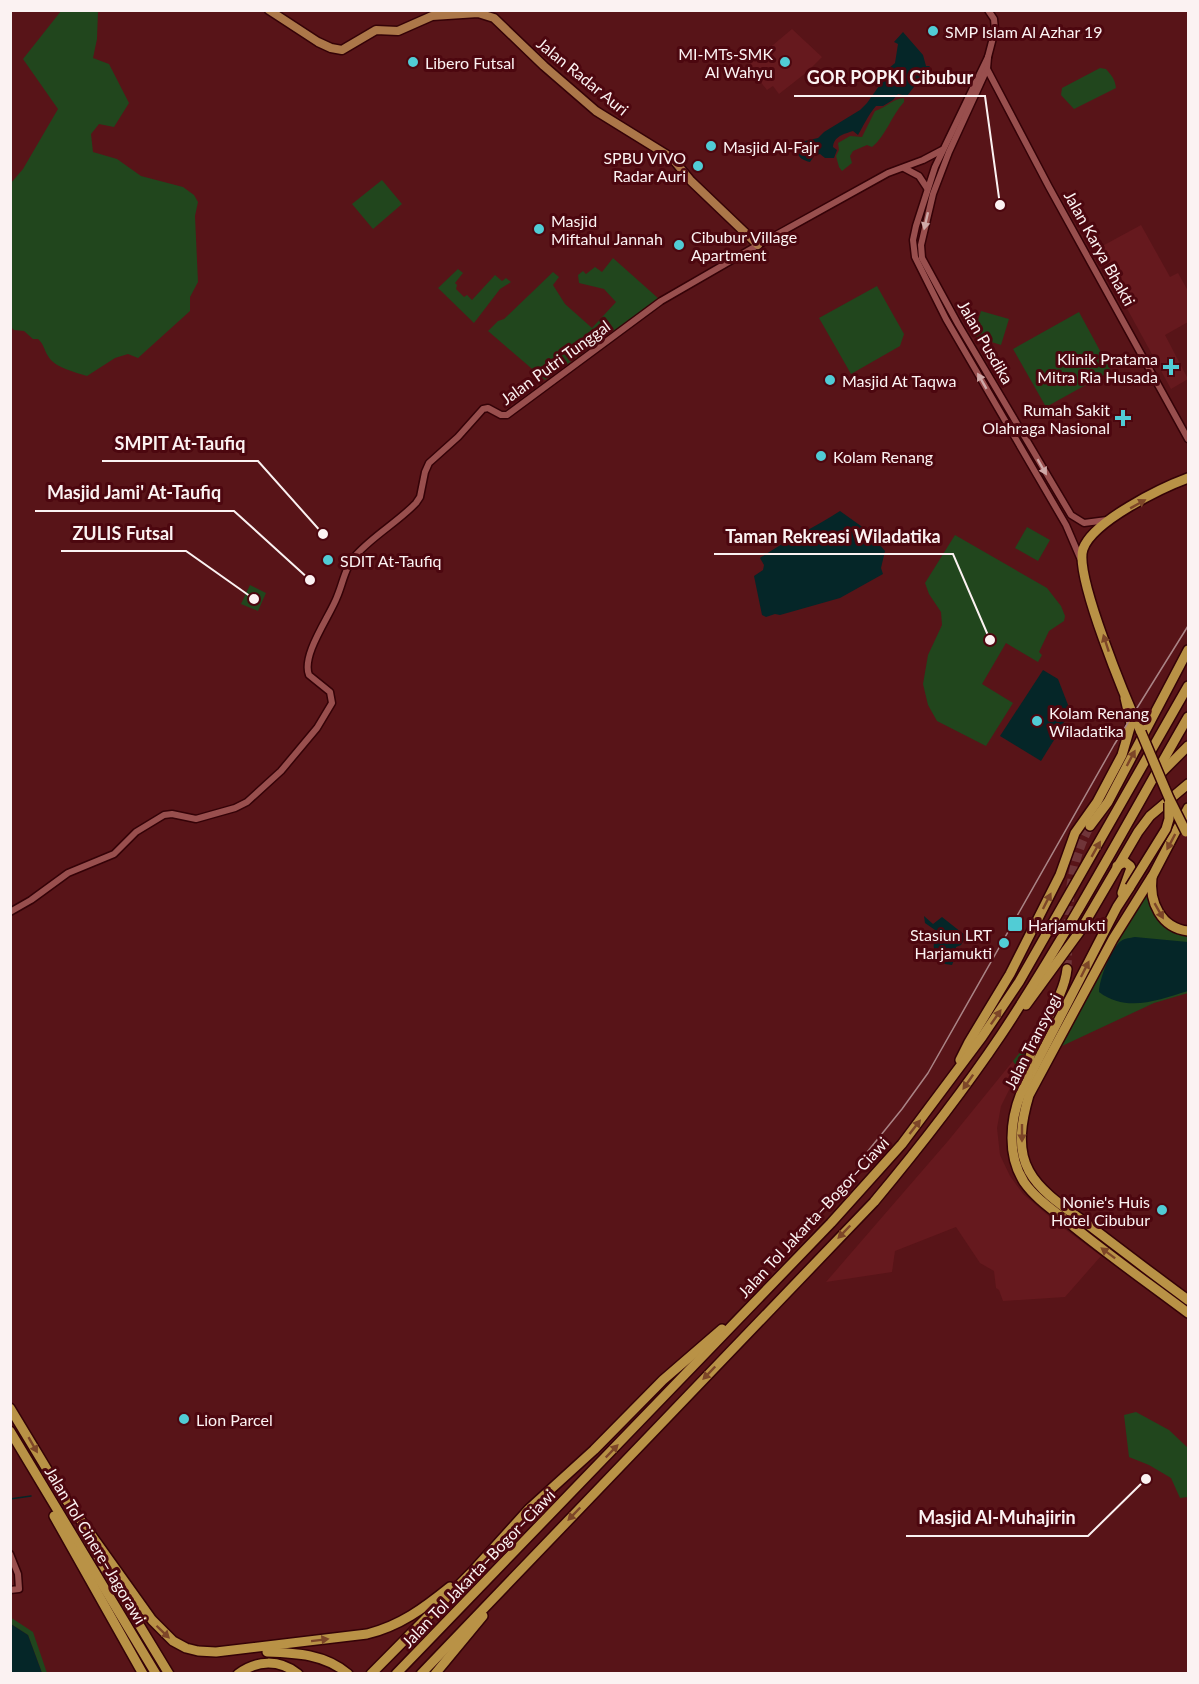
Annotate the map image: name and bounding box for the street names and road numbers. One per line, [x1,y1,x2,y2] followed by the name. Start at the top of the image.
[533,33,633,119] street label: Jalan Radar Auri
[1061,187,1139,309] street label: Jalan Karya Bhakti
[954,297,1018,387] street label: Jalan Pusdika
[497,316,613,408] street label: Jalan Putri Tunggal
[1000,990,1064,1092] street label: Jalan Transyogi
[734,1133,892,1301] street label: Jalan Tol Jakarta–Bogor–Ciawi
[42,1463,150,1627] street label: Jalan Tol Cinere–Jagorawi
[397,1485,559,1651] street label: Jalan Tol Jakarta–Bogor–Ciawi

